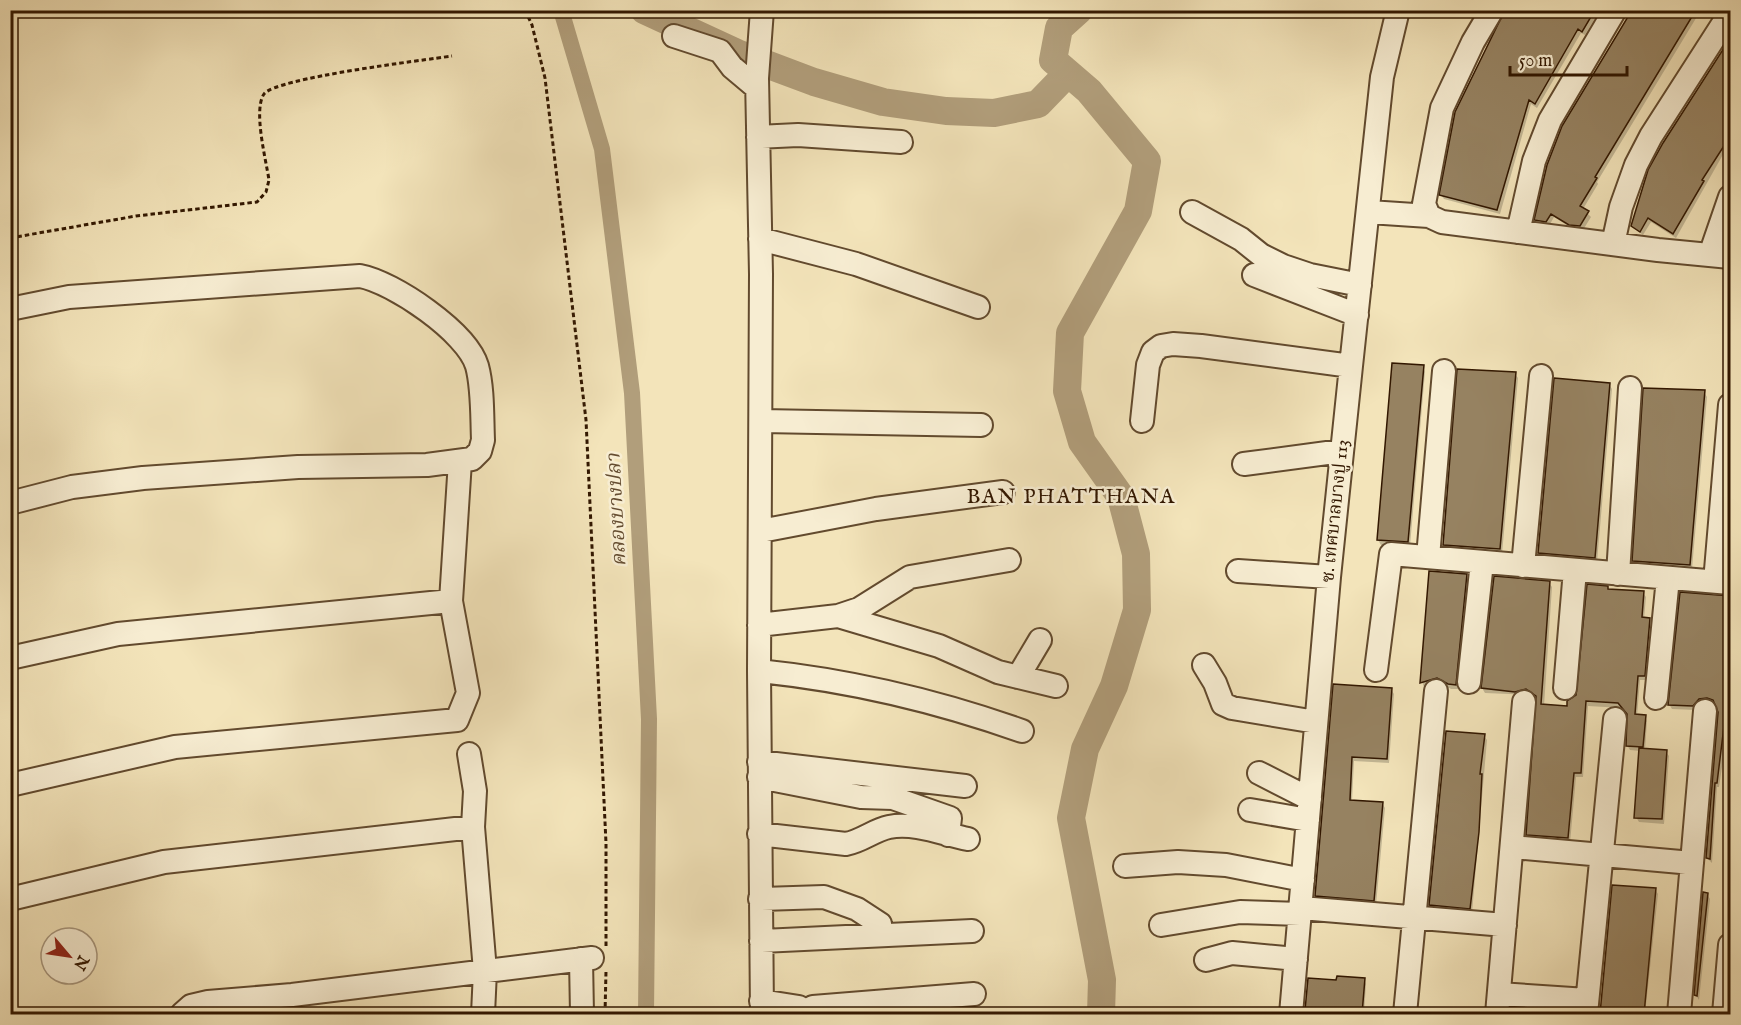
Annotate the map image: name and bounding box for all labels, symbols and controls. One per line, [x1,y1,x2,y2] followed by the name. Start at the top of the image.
[1510,39,1627,77] scale bar
[1519,50,1552,73] text: 50 m
[1317,438,1355,584] street label: ซ. เทศบาลบางปู 113
[601,452,632,567] water label: คลองบางปลา
[966,484,1176,511] district label: BAN PHATTHANA
[39,926,99,986] north arrow
[68,951,93,973] text: N

